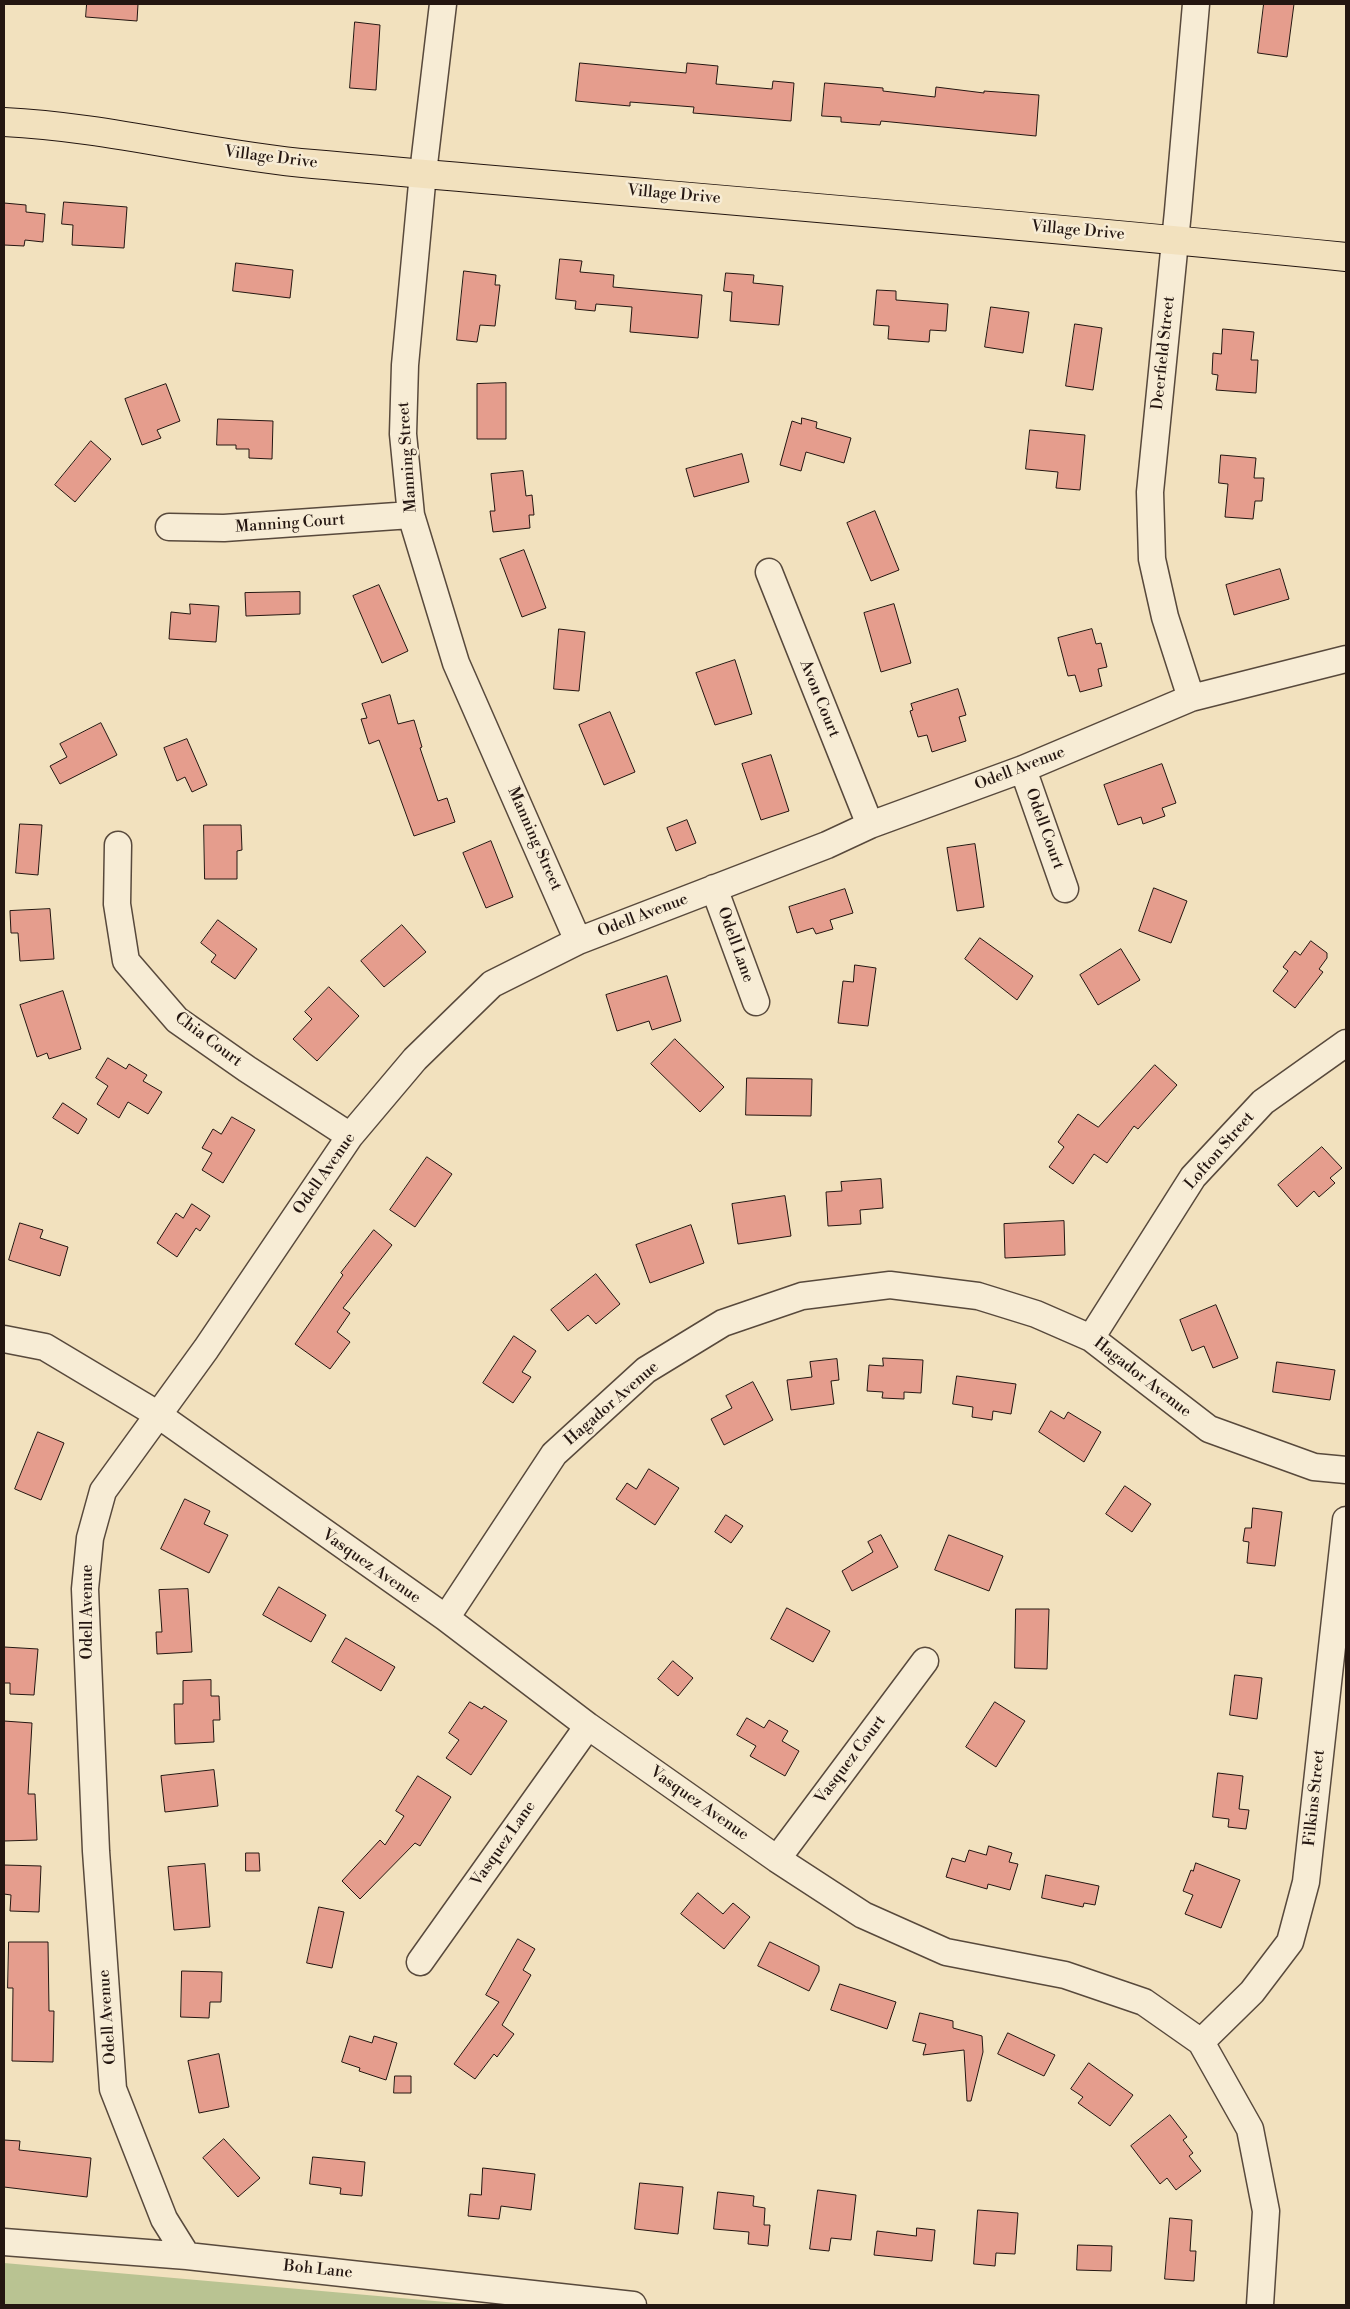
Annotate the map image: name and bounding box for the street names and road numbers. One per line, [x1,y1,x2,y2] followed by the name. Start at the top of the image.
[223,143,319,173] street label: Village Drive
[627,181,721,209] street label: Village Drive
[1031,217,1125,245] street label: Village Drive
[1148,295,1180,411] street label: Deerfield Street
[395,401,421,513] street label: Manning Street
[235,511,345,537] street label: Manning Court
[795,658,843,740] street label: Avon Court
[972,743,1068,795] street label: Odell Avenue
[503,784,565,894] street label: Manning Street
[1021,786,1067,872] street label: Odell Court
[595,890,691,942] street label: Odell Avenue
[713,905,757,985] street label: Odell Lane
[171,1008,245,1072] street label: Chia Court
[1181,1108,1259,1194] street label: Lofton Street
[290,1130,360,1218] street label: Odell Avenue
[1089,1334,1195,1422] street label: Hagador Avenue
[561,1358,663,1450] street label: Hagador Avenue
[318,1526,424,1608] street label: Vasquez Avenue
[78,1564,98,1660] street label: Odell Avenue
[812,1712,890,1808] street label: Vasquez Court
[1300,1749,1330,1847] street label: Filkins Street
[646,1763,752,1845] street label: Vasquez Avenue
[468,1798,540,1890] street label: Vasquez Lane
[95,1969,121,2065] street label: Odell Avenue
[282,2257,354,2283] street label: Boh Lane

